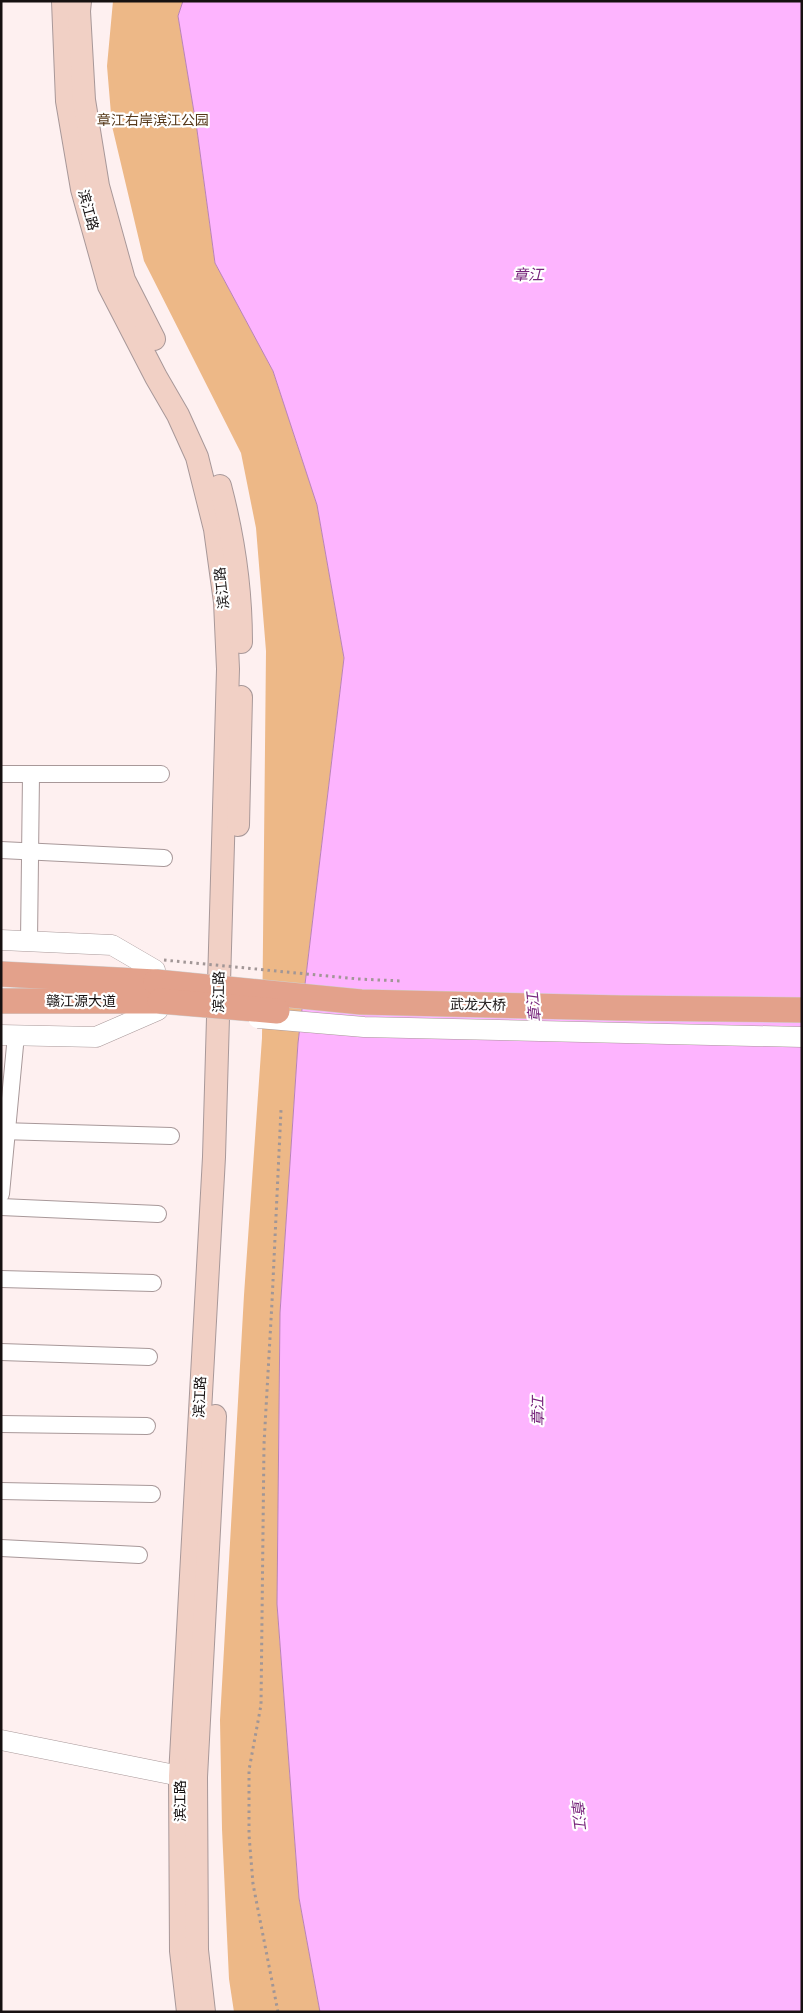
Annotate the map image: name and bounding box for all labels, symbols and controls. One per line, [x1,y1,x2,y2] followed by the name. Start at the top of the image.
[97,111,209,130] park label: 章江右岸滨江公园
[73,187,103,233] street label: 滨江路
[513,265,545,285] water label: 章江
[210,566,234,610] street label: 滨江路
[209,971,229,1013] street label: 滨江路
[522,989,546,1023] water label: 章江
[46,992,116,1011] street label: 赣江源大道
[450,995,506,1015] street label: 武龙大桥
[189,1376,211,1418] street label: 滨江路
[528,1394,548,1426] water label: 章江
[171,1780,190,1822] street label: 滨江路
[566,1798,590,1832] water label: 章江

